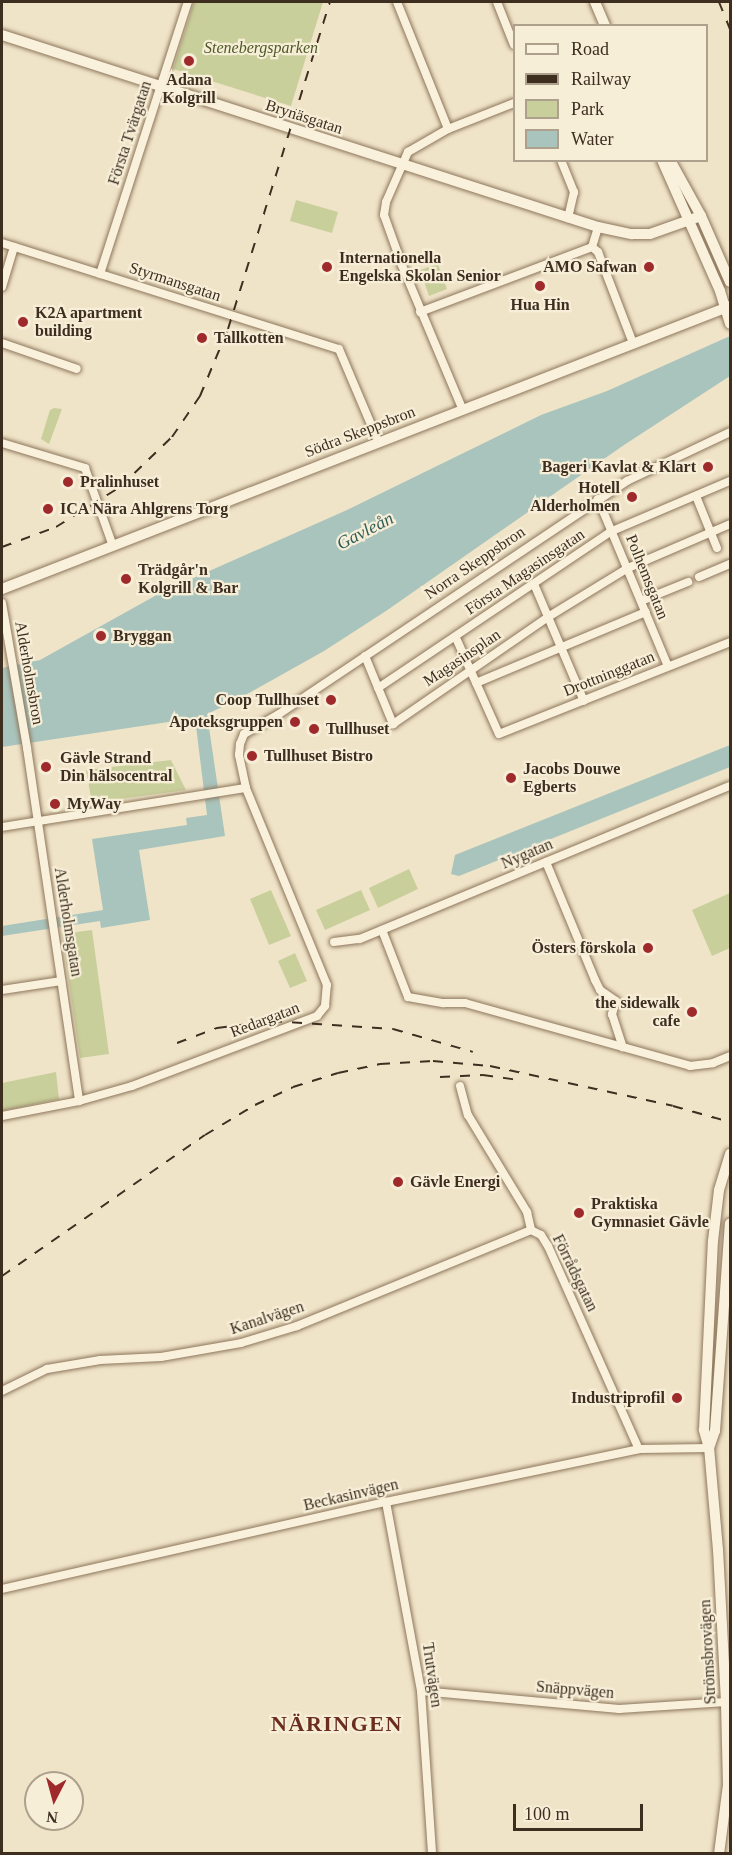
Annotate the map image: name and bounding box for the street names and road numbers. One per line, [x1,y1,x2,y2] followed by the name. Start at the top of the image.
[104,78,156,188] street label: Första Tvärgatan
[263,96,345,138] street label: Brynäsgatan
[127,258,223,306] street label: Styrmansgatan
[302,402,418,462] street label: Södra Skeppsbron
[421,522,529,604] street label: Norra Skeppsbron
[462,525,588,619] street label: Första Magasinsgatan
[621,532,673,622] street label: Polhemsgatan
[10,620,48,726] street label: Alderholmsbron
[420,625,504,691] street label: Magasinsplan
[560,647,658,701] street label: Drottninggatan
[498,835,556,873] street label: Nygatan
[50,866,86,978] street label: Alderholmsgatan
[228,998,302,1042] street label: Redargatan
[548,1231,602,1315] street label: Förrådsgatan
[228,1297,306,1339] street label: Kanalvägen
[302,1475,400,1515] street label: Beckasinvägen
[696,1599,720,1705] street label: Strömsbrovägen
[418,1641,446,1709] street label: Trutvägen
[535,1677,615,1703] street label: Snäppvägen

